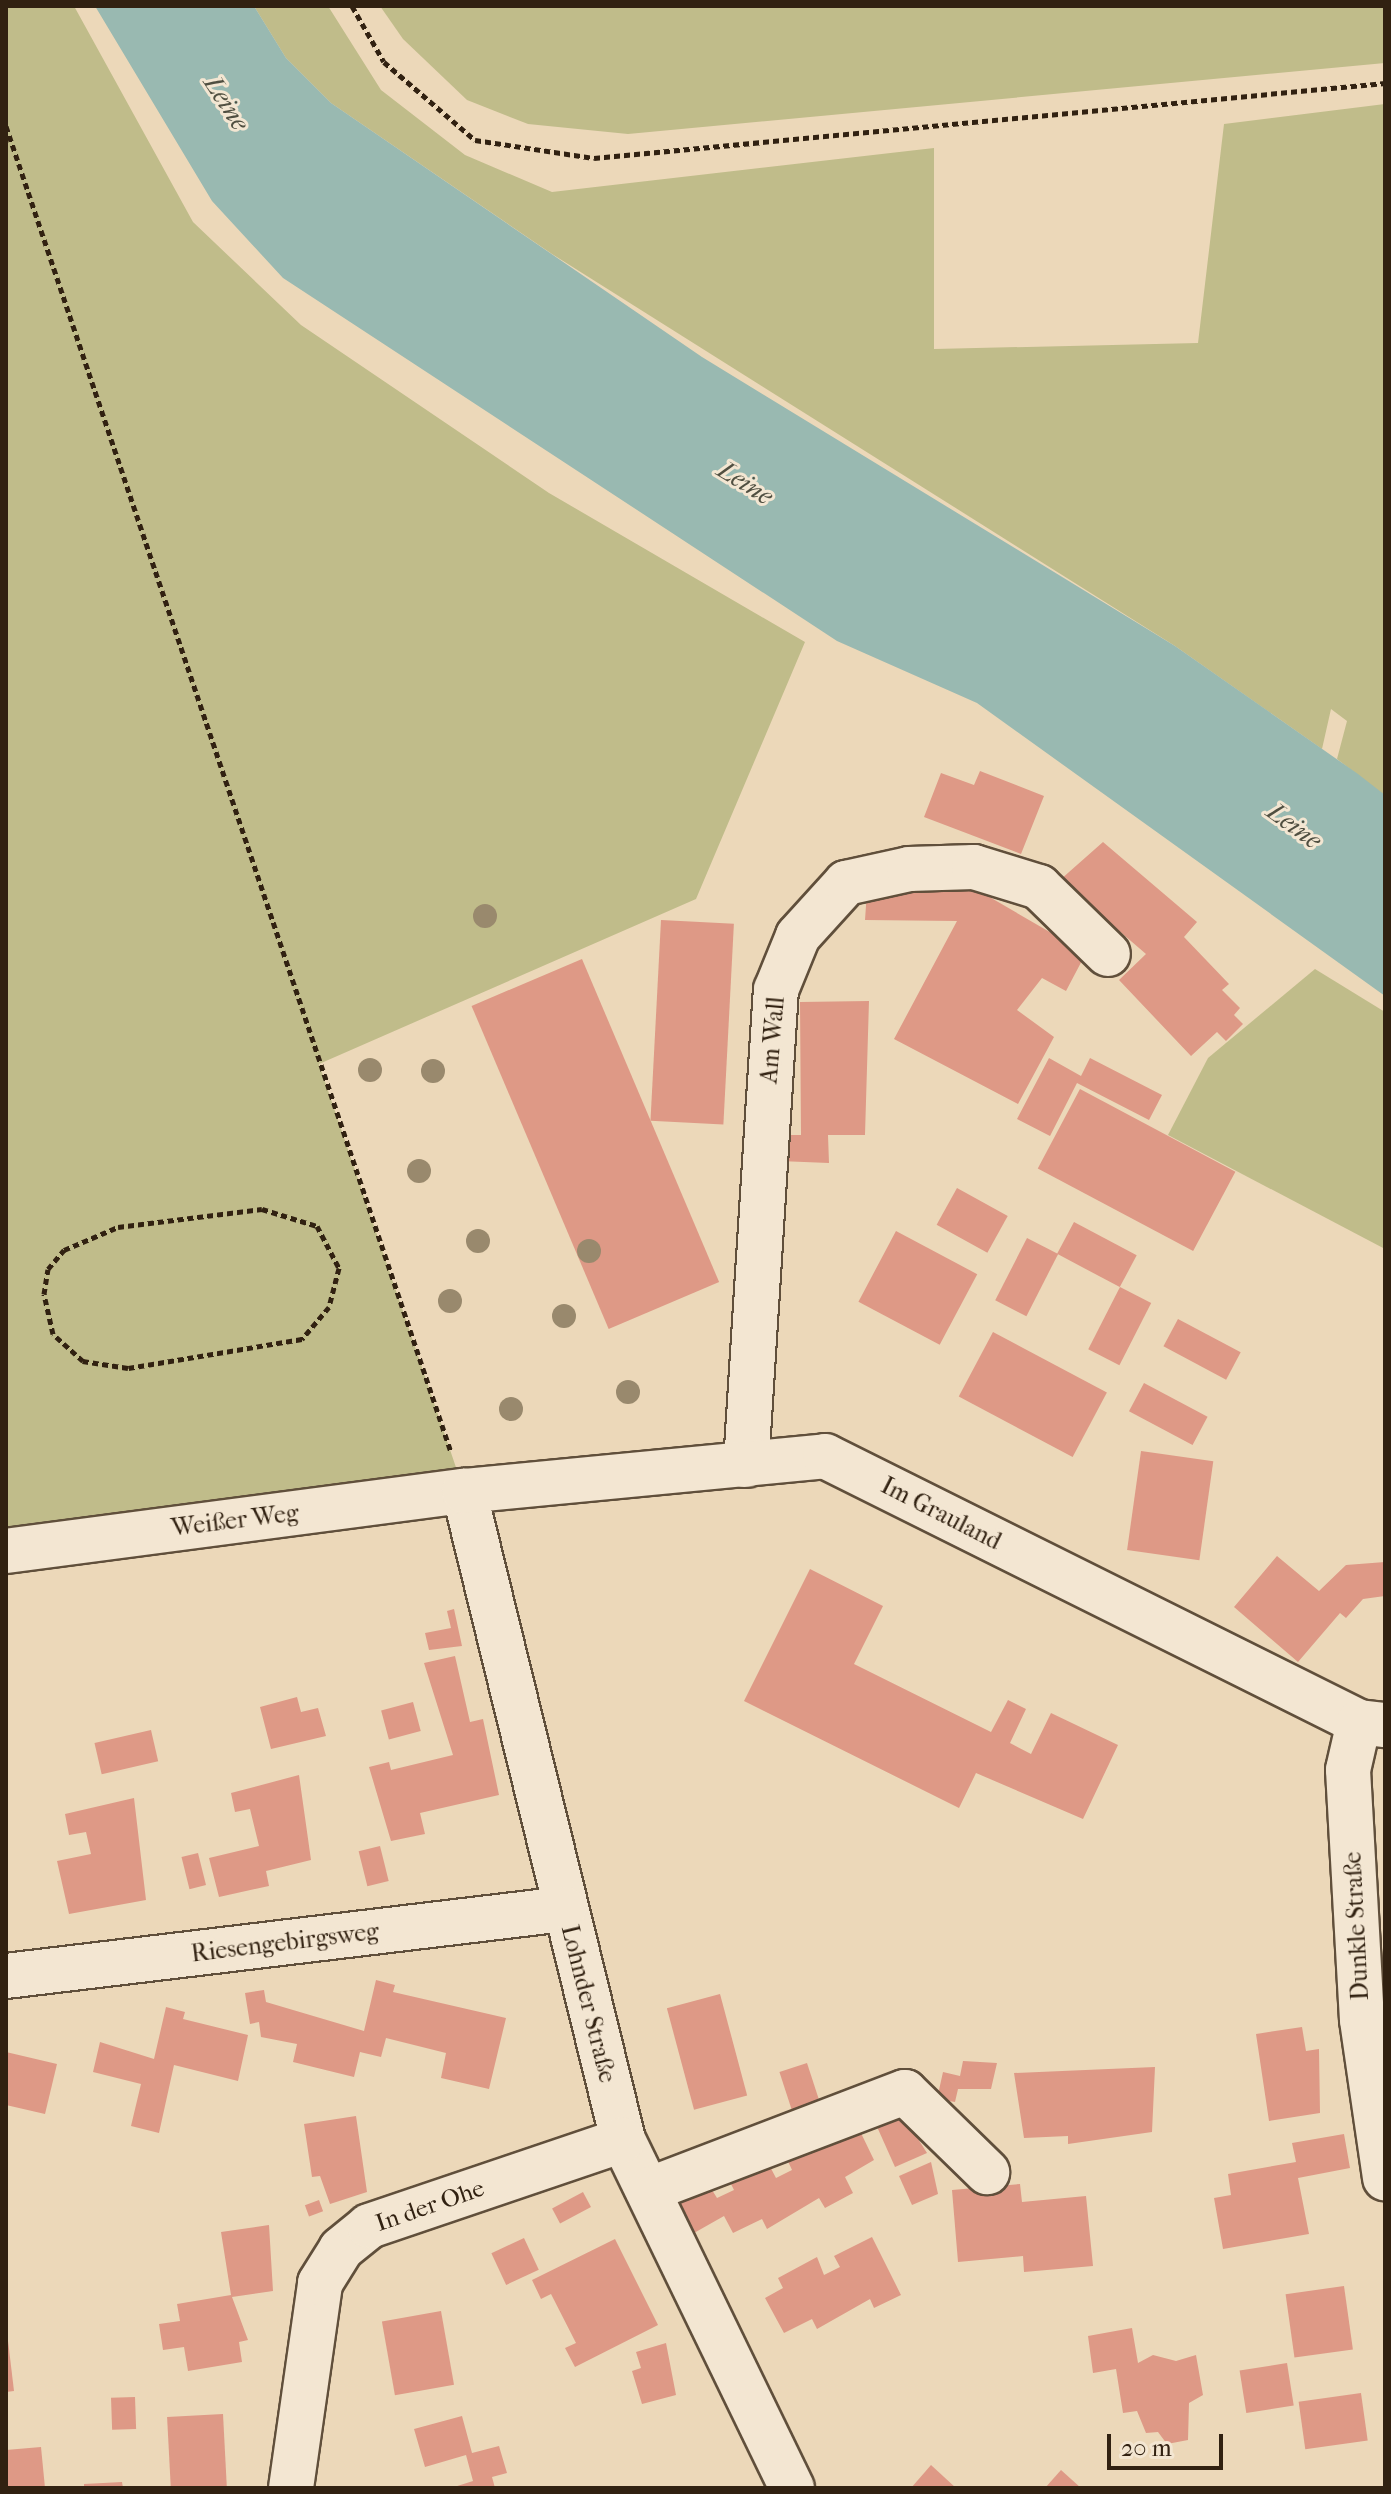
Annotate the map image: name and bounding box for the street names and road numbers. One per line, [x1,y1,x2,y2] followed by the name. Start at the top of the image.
[755,995,791,1085] street label: Am Wall
[876,1471,1006,1557] street label: Im Grauland
[170,1499,300,1543] street label: Weißer Weg
[1339,1851,1375,2001] street label: Dunkle Straße
[190,1917,380,1969] street label: Riesengebirgsweg
[554,1922,622,2086] street label: Lohnder Straße
[372,2174,488,2238] street label: In der Ohe

